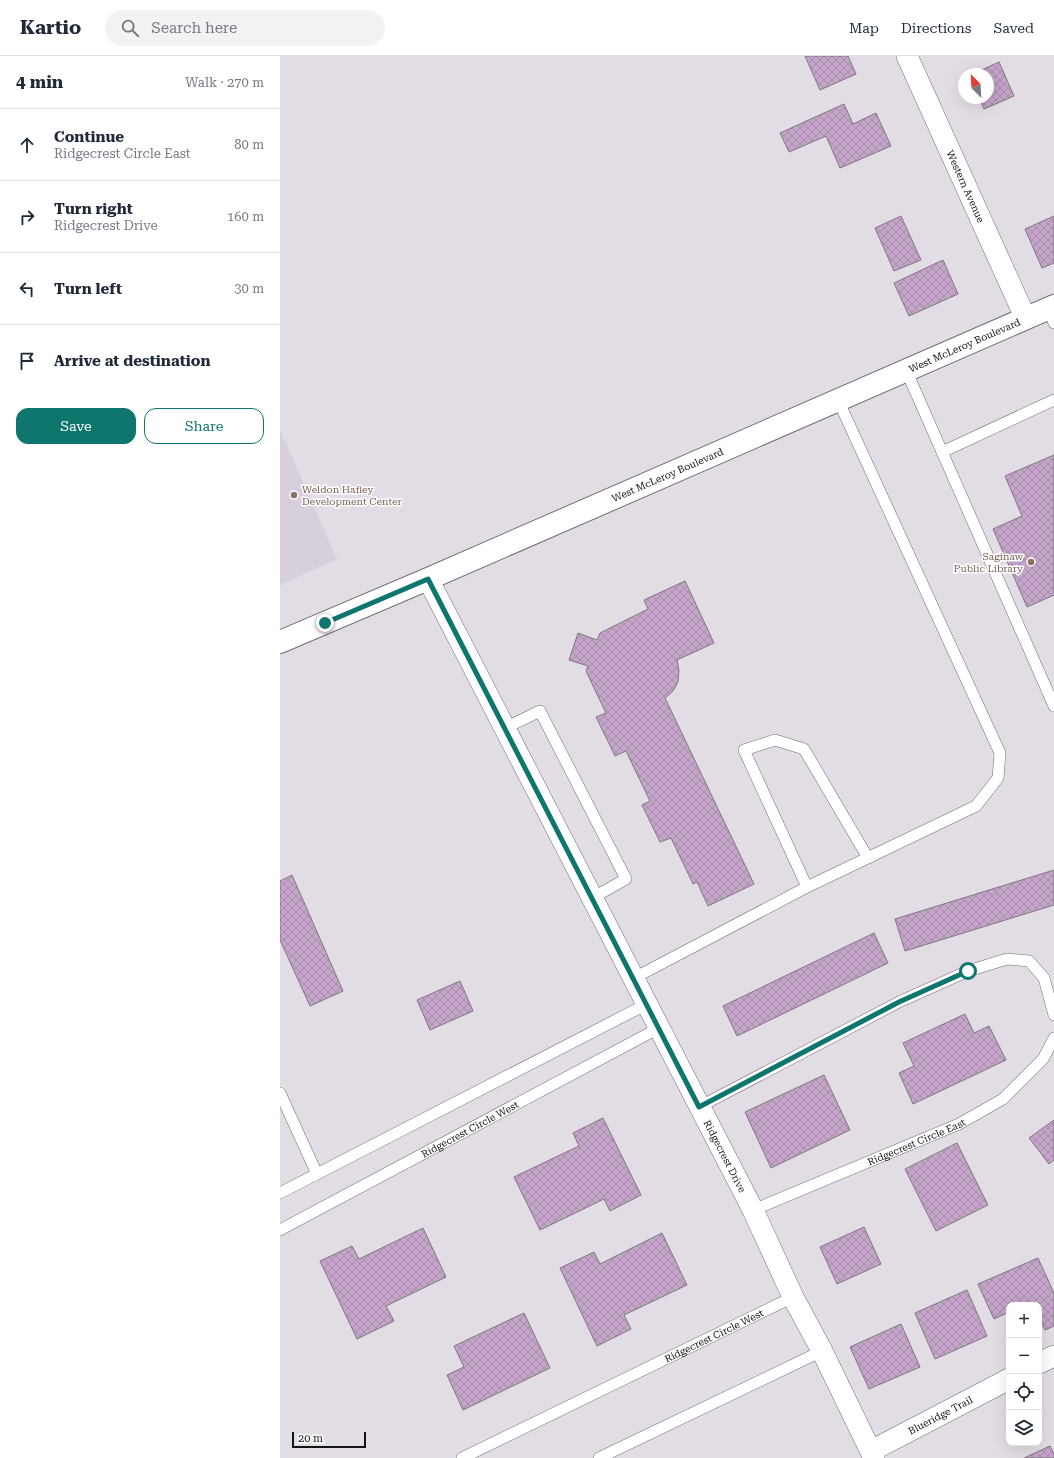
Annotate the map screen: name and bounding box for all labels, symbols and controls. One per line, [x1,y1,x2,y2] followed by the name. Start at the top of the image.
[105,10,385,46] search box
[20,16,81,39] text: Kartio
[119,17,141,39] icon: search
[151,19,237,37] text: Search here
[849,20,879,36] text: Map
[901,20,971,36] text: Directions
[993,20,1034,36] text: Saved
[958,68,994,104] north arrow
[16,72,63,92] text: 4 min
[185,75,264,90] text: Walk · 270 m
[54,128,124,146] text: Continue
[16,134,38,156] icon: ahead
[234,137,264,152] text: 80 m
[54,146,191,161] text: Ridgecrest Circle East
[944,149,987,225] street label: Western Avenue
[54,200,133,218] text: Turn right
[16,206,38,228] icon: right
[227,209,264,224] text: 160 m
[54,218,158,233] text: Ridgecrest Drive
[16,278,38,300] icon: left
[54,280,122,298] text: Turn left
[234,281,264,296] text: 30 m
[907,316,1023,375] street label: West McLeroy Boulevard
[16,350,38,372] icon: arrive
[54,352,210,370] text: Arrive at destination
[16,408,136,444] button: Save
[144,408,264,444] button: Share
[610,446,726,504] street label: West McLeroy Boulevard
[302,484,402,507] place label: Weldon Hafley Development Center
[289,490,299,500] marker: Weldon Hafley Development Center
[954,551,1024,574] place label: Saginaw Public Library
[1026,557,1036,567] marker: Saginaw Public Library
[316,614,334,632] route end
[959,962,977,980] route start
[419,1099,521,1160] street label: Ridgecrest Circle West
[866,1116,968,1168] street label: Ridgecrest Circle East
[702,1118,748,1195] street label: Ridgecrest Drive
[1006,1302,1042,1446] map controls
[1006,1302,1042,1338] button: +
[663,1307,765,1365] street label: Ridgecrest Circle West
[1006,1338,1042,1374] button: −
[1006,1374,1042,1410] button: locate
[906,1394,974,1437] street label: Blueridge Trail
[1006,1410,1042,1446] button: layers
[292,1430,366,1449] scale bar
[298,1432,323,1445] text: 20 m

